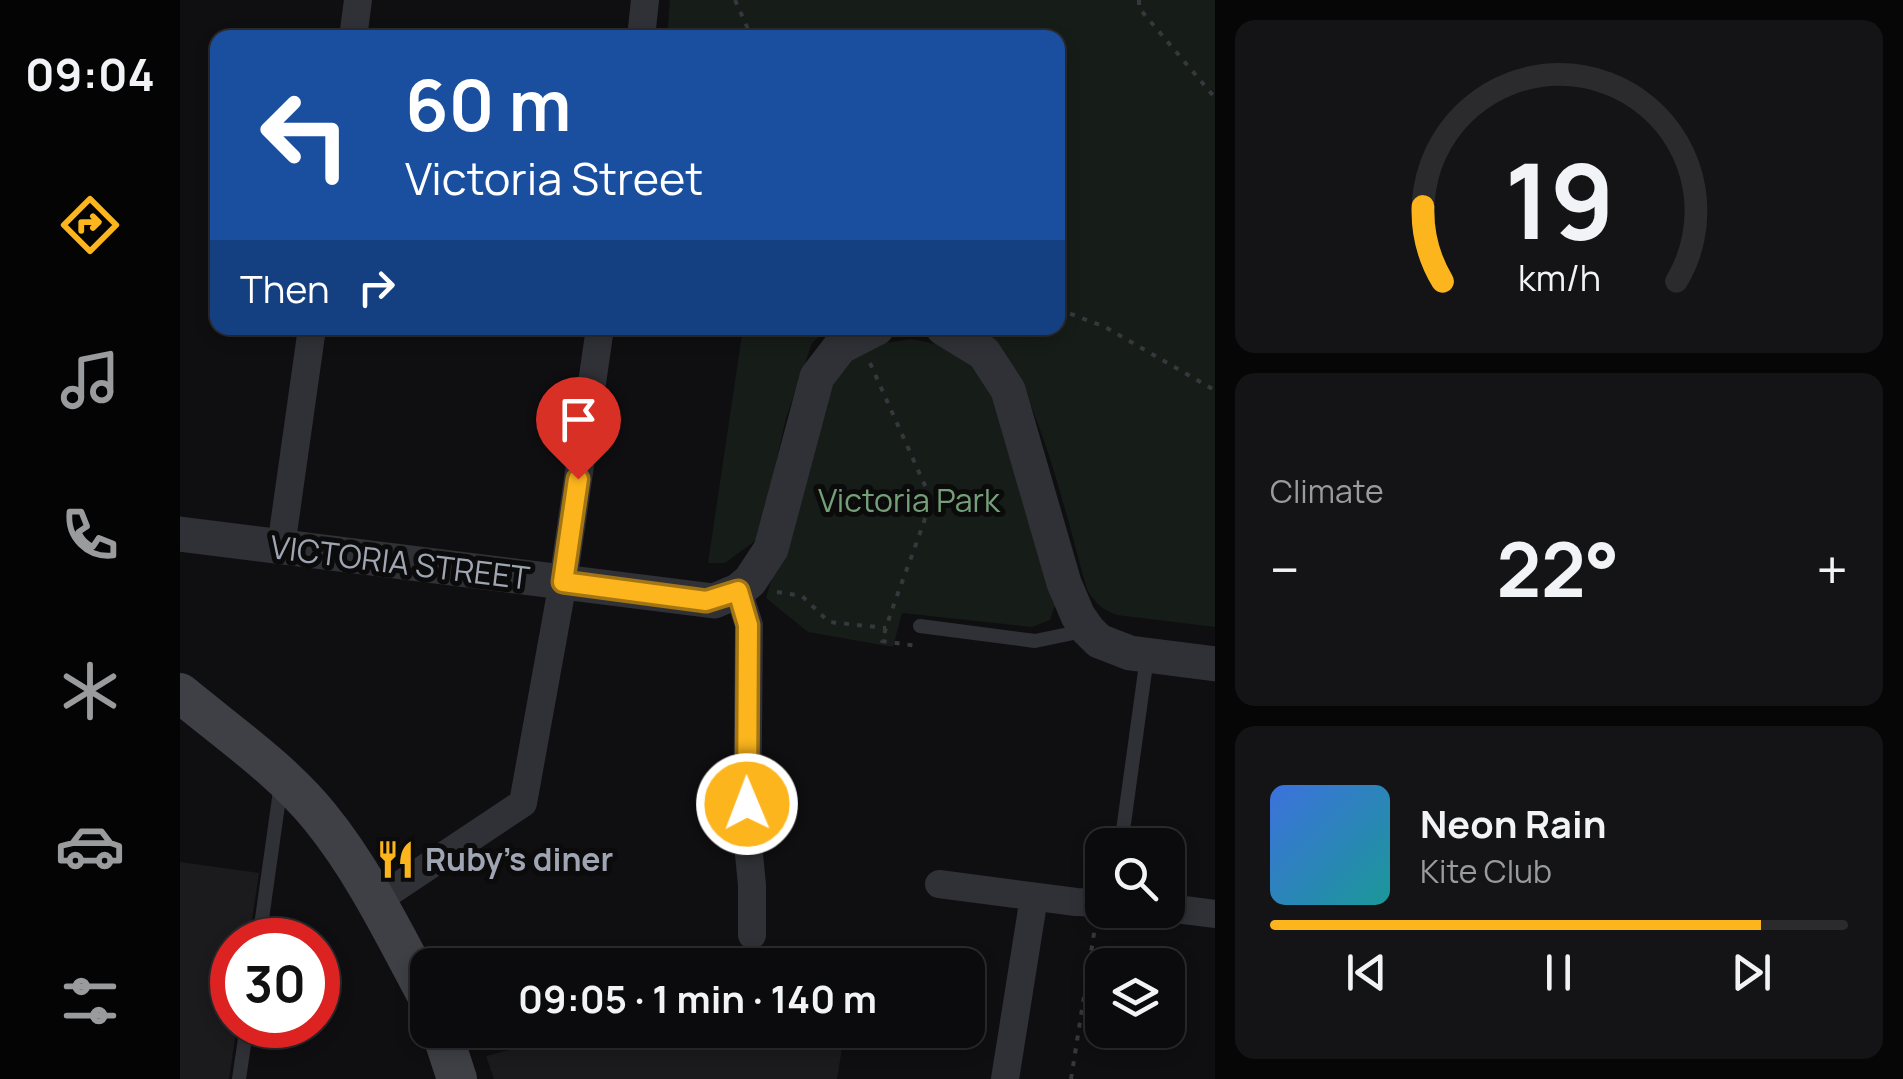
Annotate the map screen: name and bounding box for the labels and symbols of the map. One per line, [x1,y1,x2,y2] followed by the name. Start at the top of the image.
[536,377,621,480] pin
[818,478,1001,522] park label: Victoria Park
[268,524,532,600] street label: VICTORIA STREET
[695,752,799,856] position arrow
[425,837,613,881] place label: Ruby’s diner
[374,838,416,880] restaurant icon: Ruby’s diner
[210,918,340,1048] speed limit sign: 30

